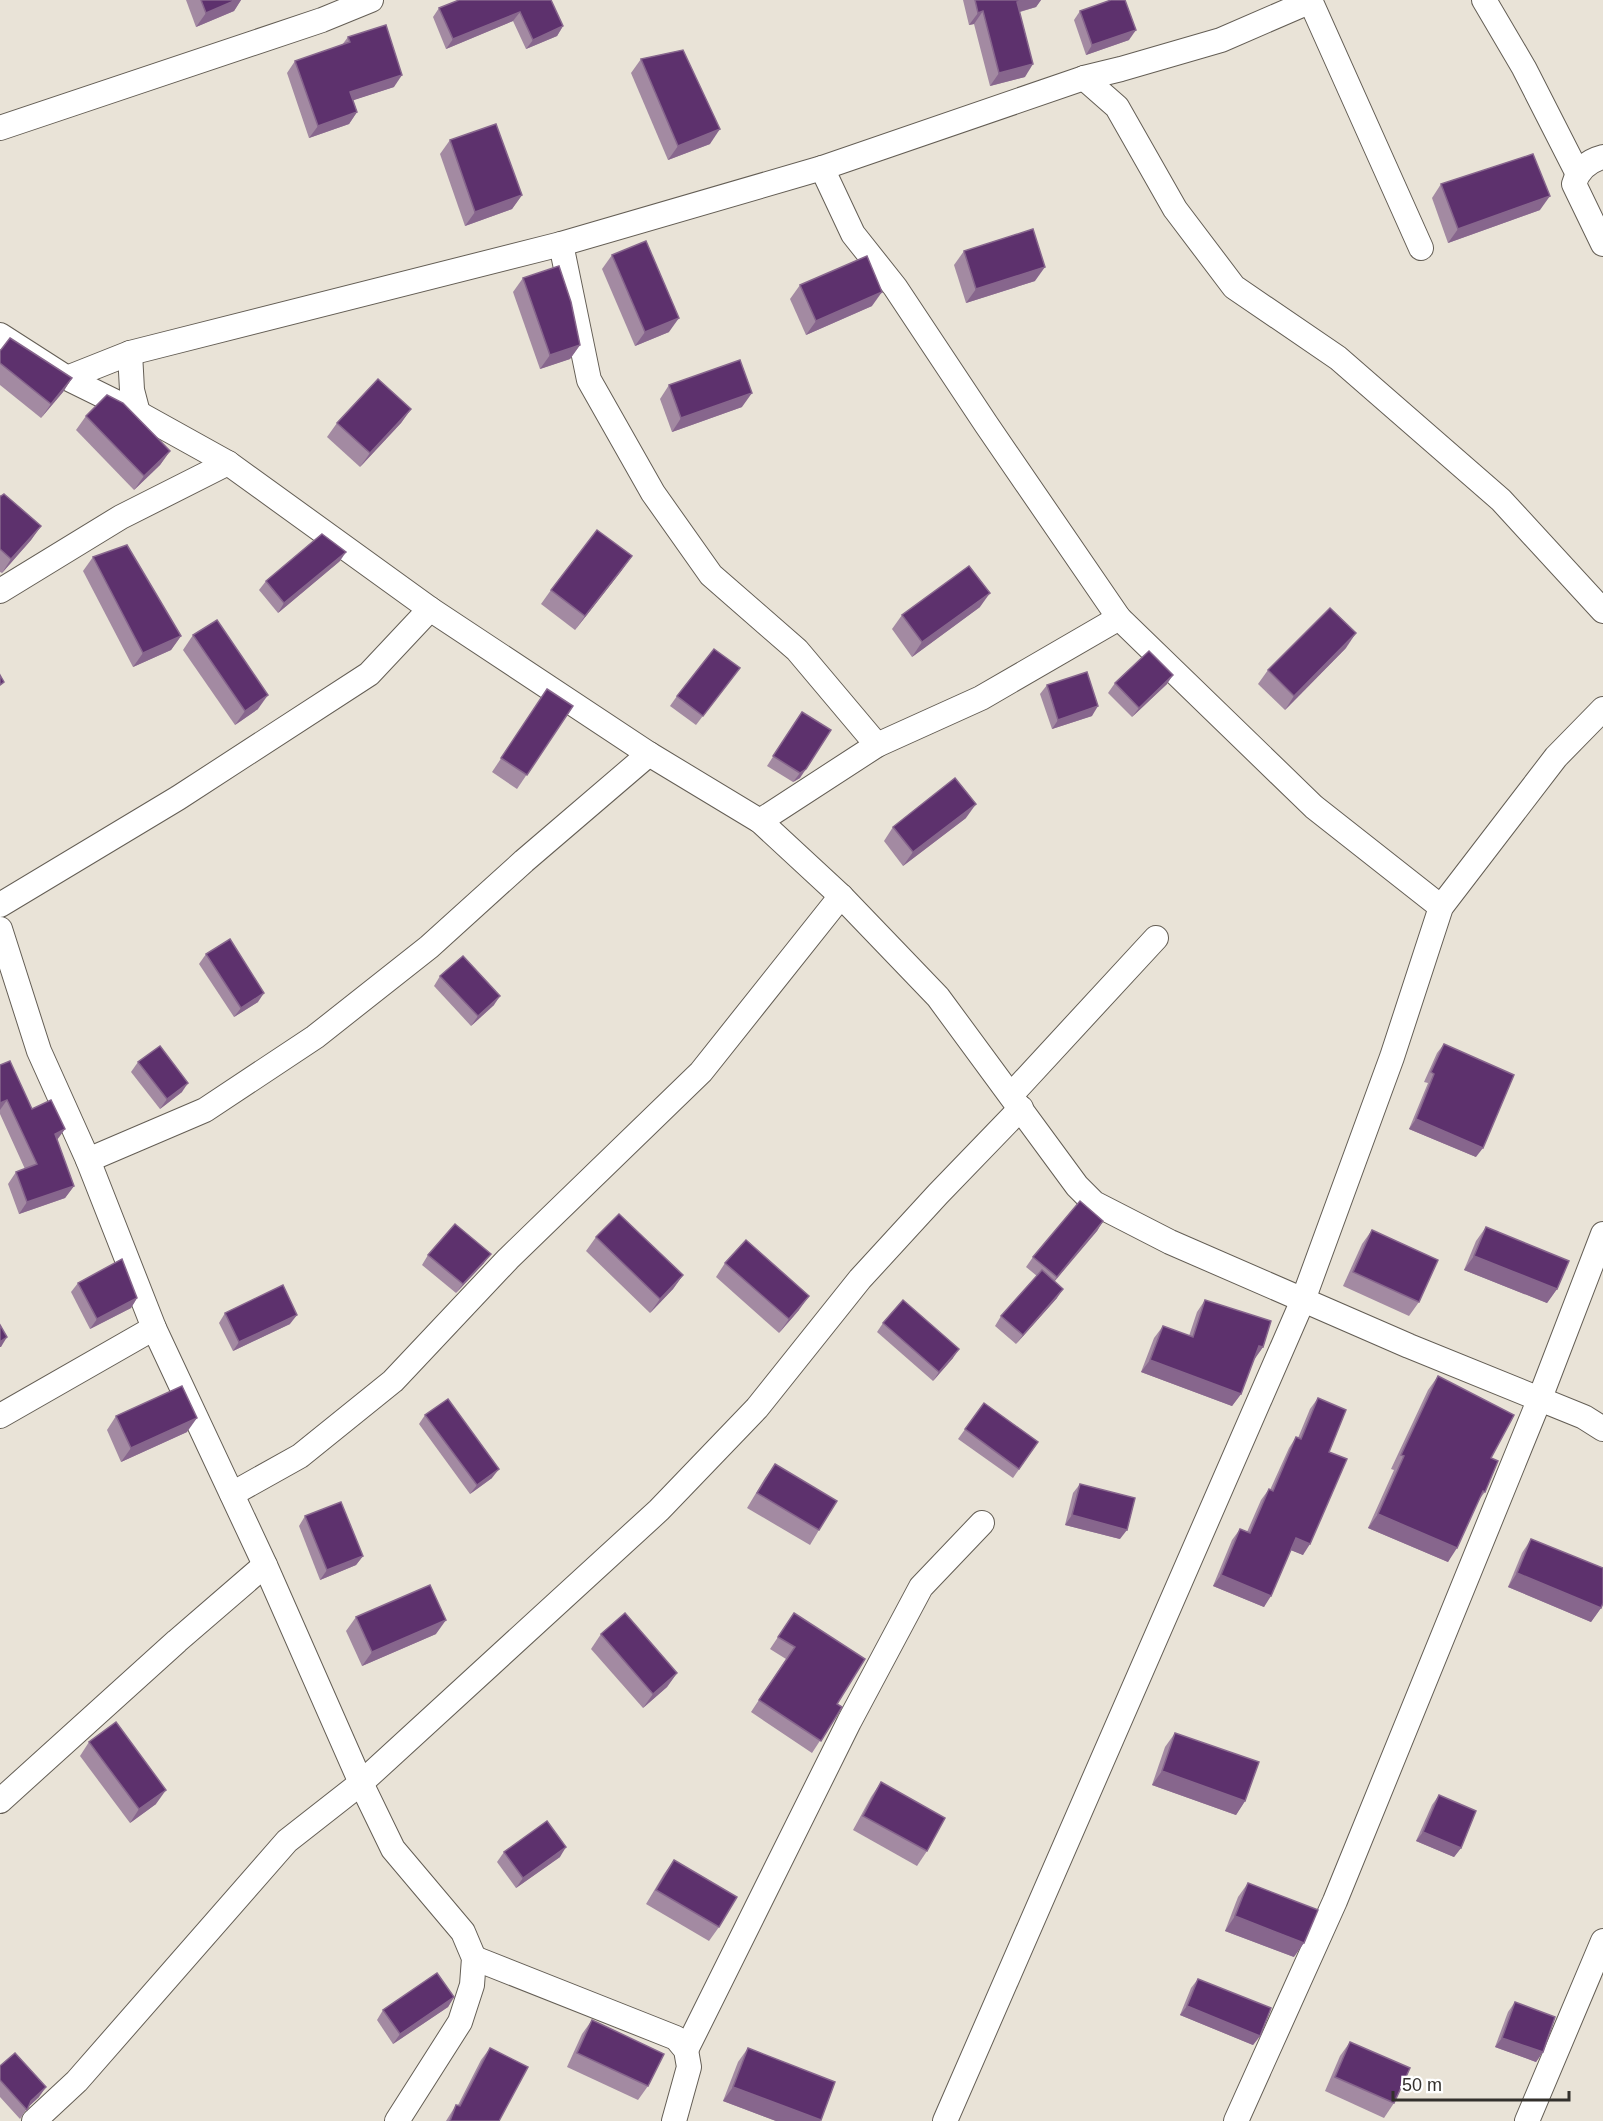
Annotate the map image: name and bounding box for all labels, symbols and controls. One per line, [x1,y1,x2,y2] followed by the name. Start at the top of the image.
[1393,2064,1568,2102] scale bar
[1402,2075,1442,2095] text: 50 m

